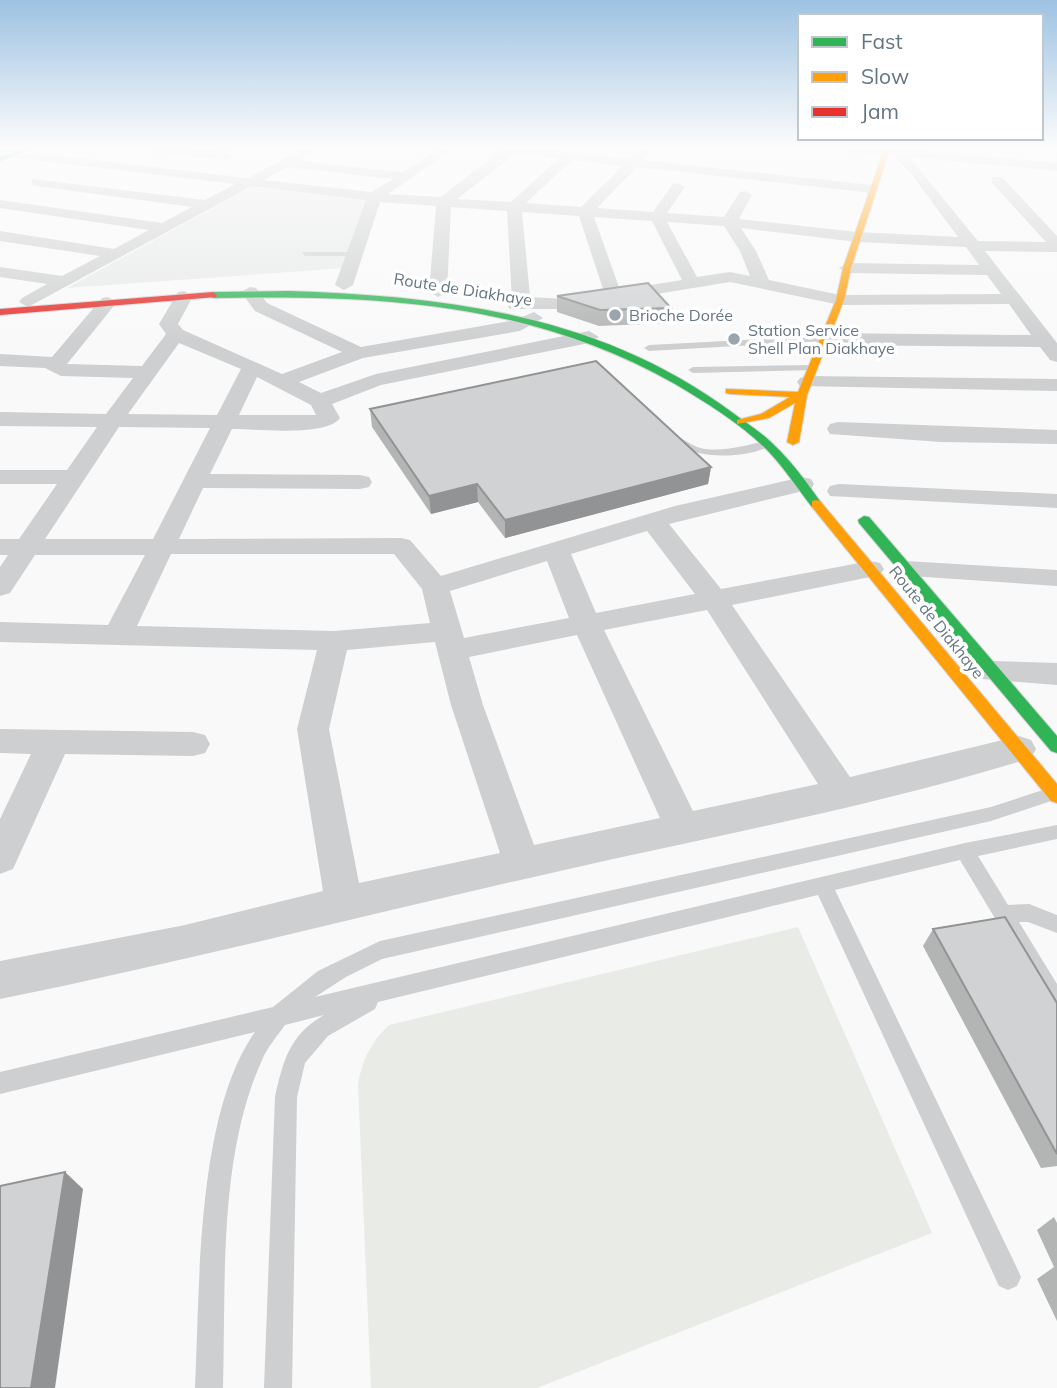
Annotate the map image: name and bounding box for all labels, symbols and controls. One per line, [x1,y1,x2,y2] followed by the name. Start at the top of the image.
[798,14,1043,140] legend
[861,28,903,54] text: Fast
[861,63,909,89] text: Slow
[861,98,899,124] text: Jam
[392,268,534,310] street label: Route de Diakhaye
[629,305,733,325] place label: Brioche Dorée
[607,307,623,323] marker: Brioche Dorée
[748,320,895,358] place label: Station Service Shell Plan Diakhaye
[726,331,742,347] marker: Station Service Shell Plan Diakhaye
[885,561,989,683] street label: Route de Diakhaye

